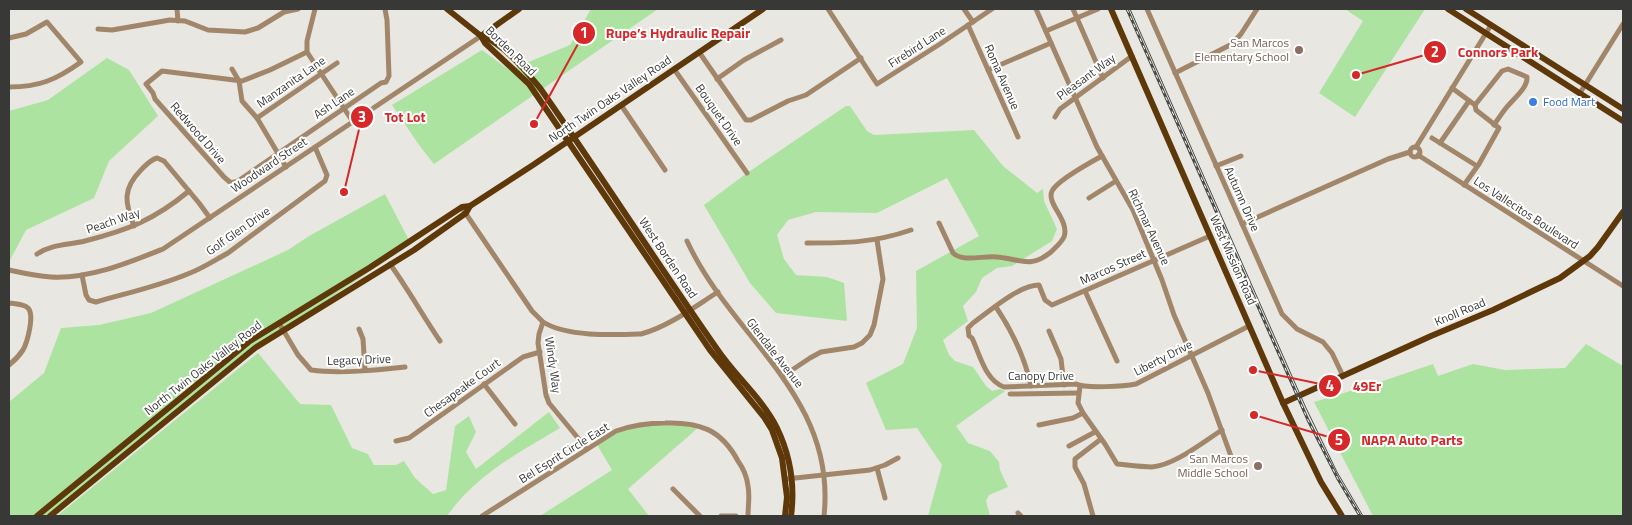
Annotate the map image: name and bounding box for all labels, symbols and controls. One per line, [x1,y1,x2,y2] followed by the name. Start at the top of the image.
[571,18,760,47] callout: Rupe’s Hydraulic Repair
[481,21,541,80] street label: Borden Road
[580,21,588,44] text: 1
[884,21,949,72] street label: Firebird Lane
[606,22,750,43] text: Rupe’s Hydraulic Repair
[1195,33,1289,66] place label: San Marcos Elementary School
[1423,37,1548,66] callout: Connors Park
[1431,40,1439,63] text: 2
[980,41,1025,113] street label: Roma Avenue
[1458,41,1539,62] text: Connors Park
[1293,44,1305,56] marker: San Marcos Elementary School
[1052,49,1119,105] street label: Pleasant Way
[544,50,675,147] street label: North Twin Oaks Valley Road
[252,51,329,112] street label: Manzanita Lane
[691,80,748,150] street label: Bouquet Drive
[309,82,358,123] street label: Ash Lane
[1543,92,1596,111] place label: Food Mart
[1527,96,1539,108] marker: Food Mart
[166,98,231,168] street label: Redwood Drive
[350,102,436,131] callout: Tot Lot
[358,105,366,128] text: 3
[384,106,426,127] text: Tot Lot
[227,132,311,197] street label: Woodward Street
[1220,163,1265,234] street label: Autumn Drive
[1470,171,1583,254] street label: Los Vallecitos Boulevard
[1123,186,1175,268] street label: Richmar Avenue
[202,201,274,260] street label: Golf Glen Drive
[83,202,142,239] street label: Peach Way
[1205,212,1262,308] street label: West Mission Road
[634,213,703,302] street label: West Borden Road
[1077,243,1150,290] street label: Marcos Street
[1431,292,1488,331] street label: Knoll Road
[742,314,809,392] street label: Glendale Avenue
[140,316,266,420] street label: North Twin Oaks Valley Road
[1130,335,1196,381] street label: Liberty Drive
[540,336,567,395] street label: Windy Way
[327,349,391,370] street label: Legacy Drive
[419,353,505,422] street label: Chesapeake Court
[1008,366,1074,385] street label: Canopy Drive
[1318,371,1391,400] callout: 49Er
[1326,374,1334,397] text: 4
[1353,375,1381,396] text: 49Er
[515,417,613,488] street label: Bel Esprit Circle East
[1326,426,1473,455] callout: NAPA Auto Parts
[1335,428,1343,451] text: 5
[1361,429,1463,450] text: NAPA Auto Parts
[1177,449,1248,482] place label: San Marcos Middle School
[1252,460,1264,472] marker: San Marcos Middle School

